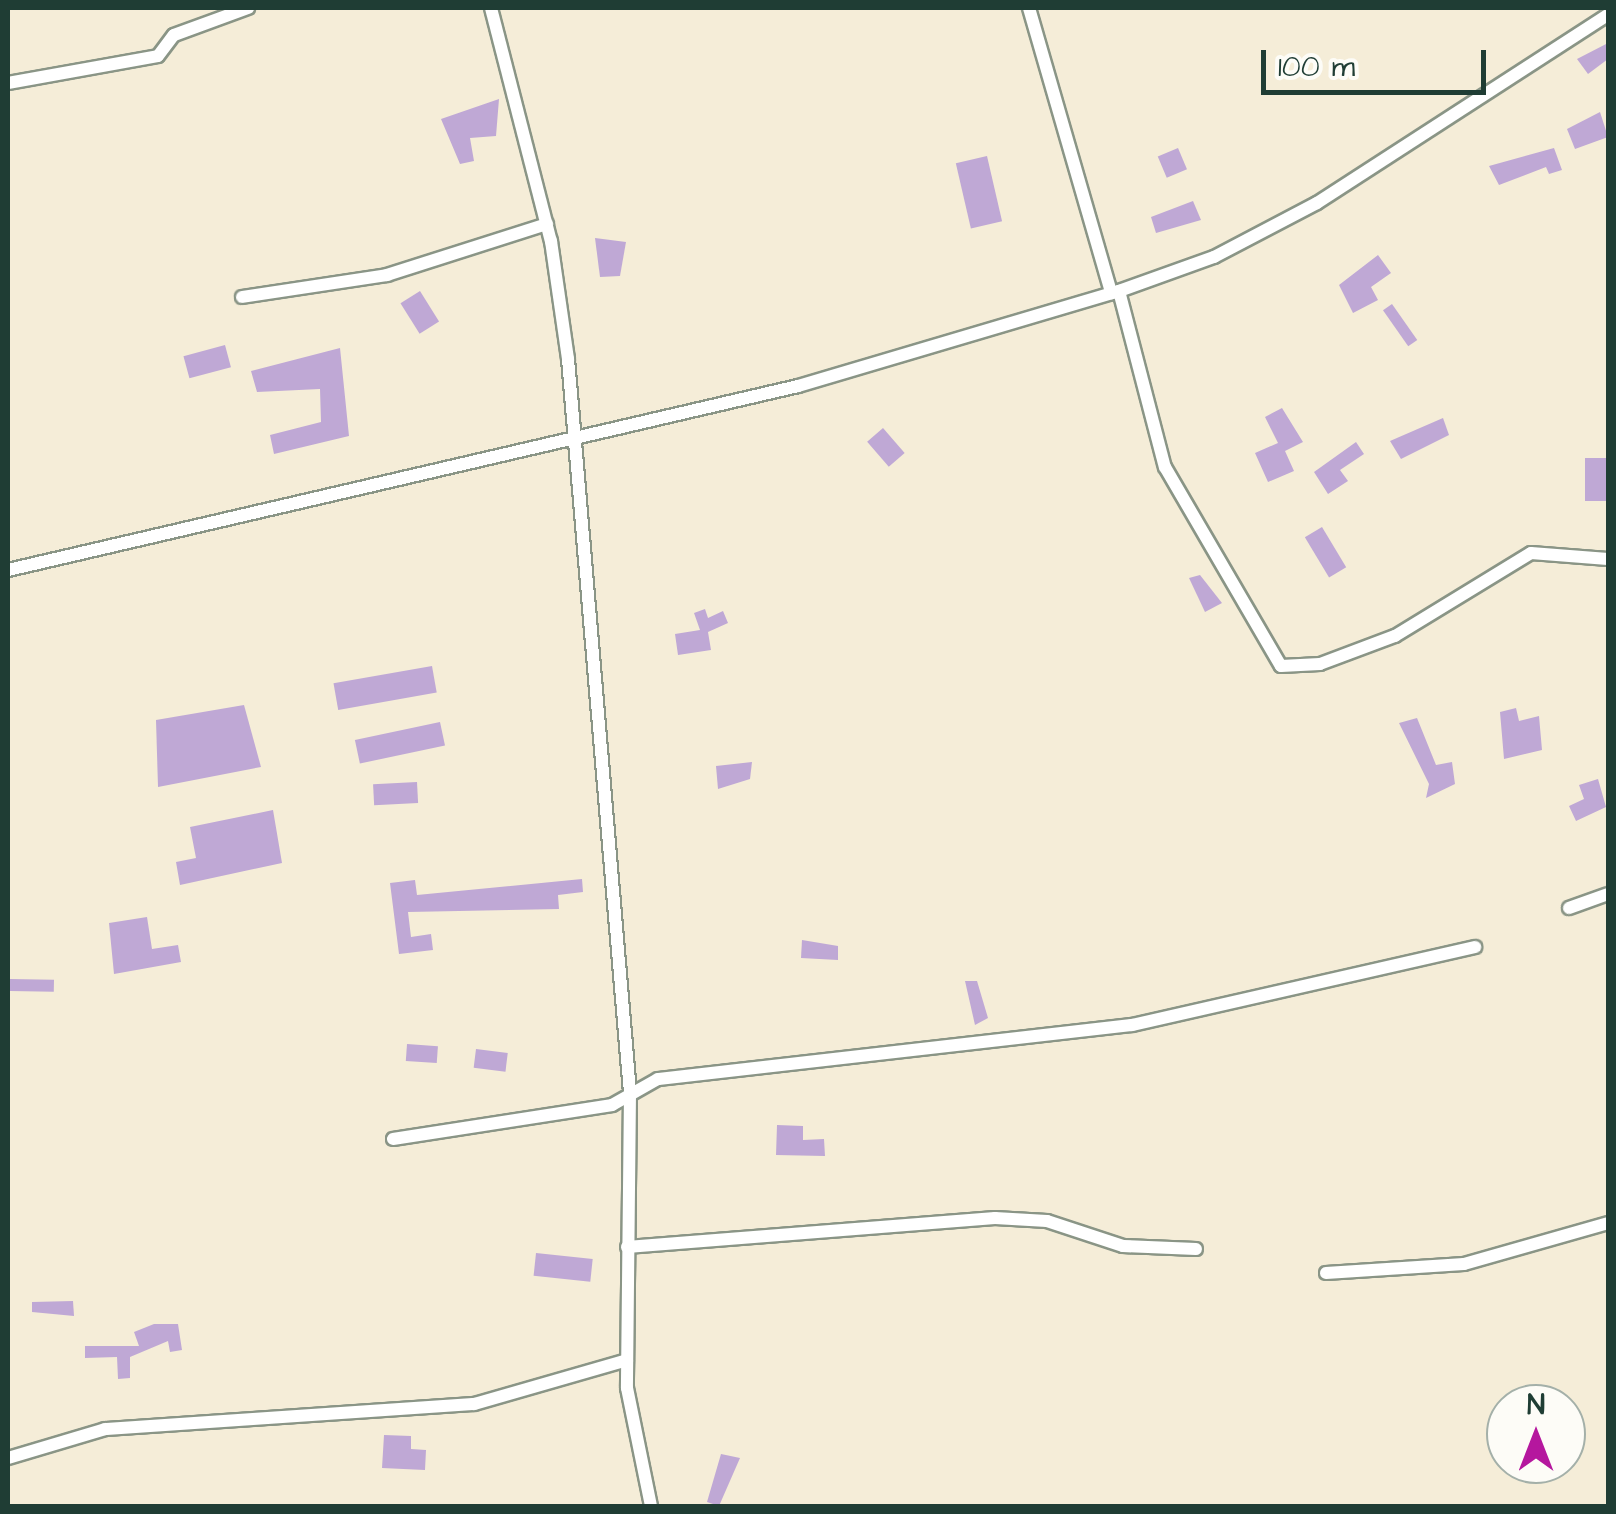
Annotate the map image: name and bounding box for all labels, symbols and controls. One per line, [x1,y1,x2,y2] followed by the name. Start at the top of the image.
[1266,30,1491,92] scale bar
[1278,46,1355,88] text: 100 m
[1486,1384,1586,1484] north arrow
[1527,1386,1545,1425] text: N

